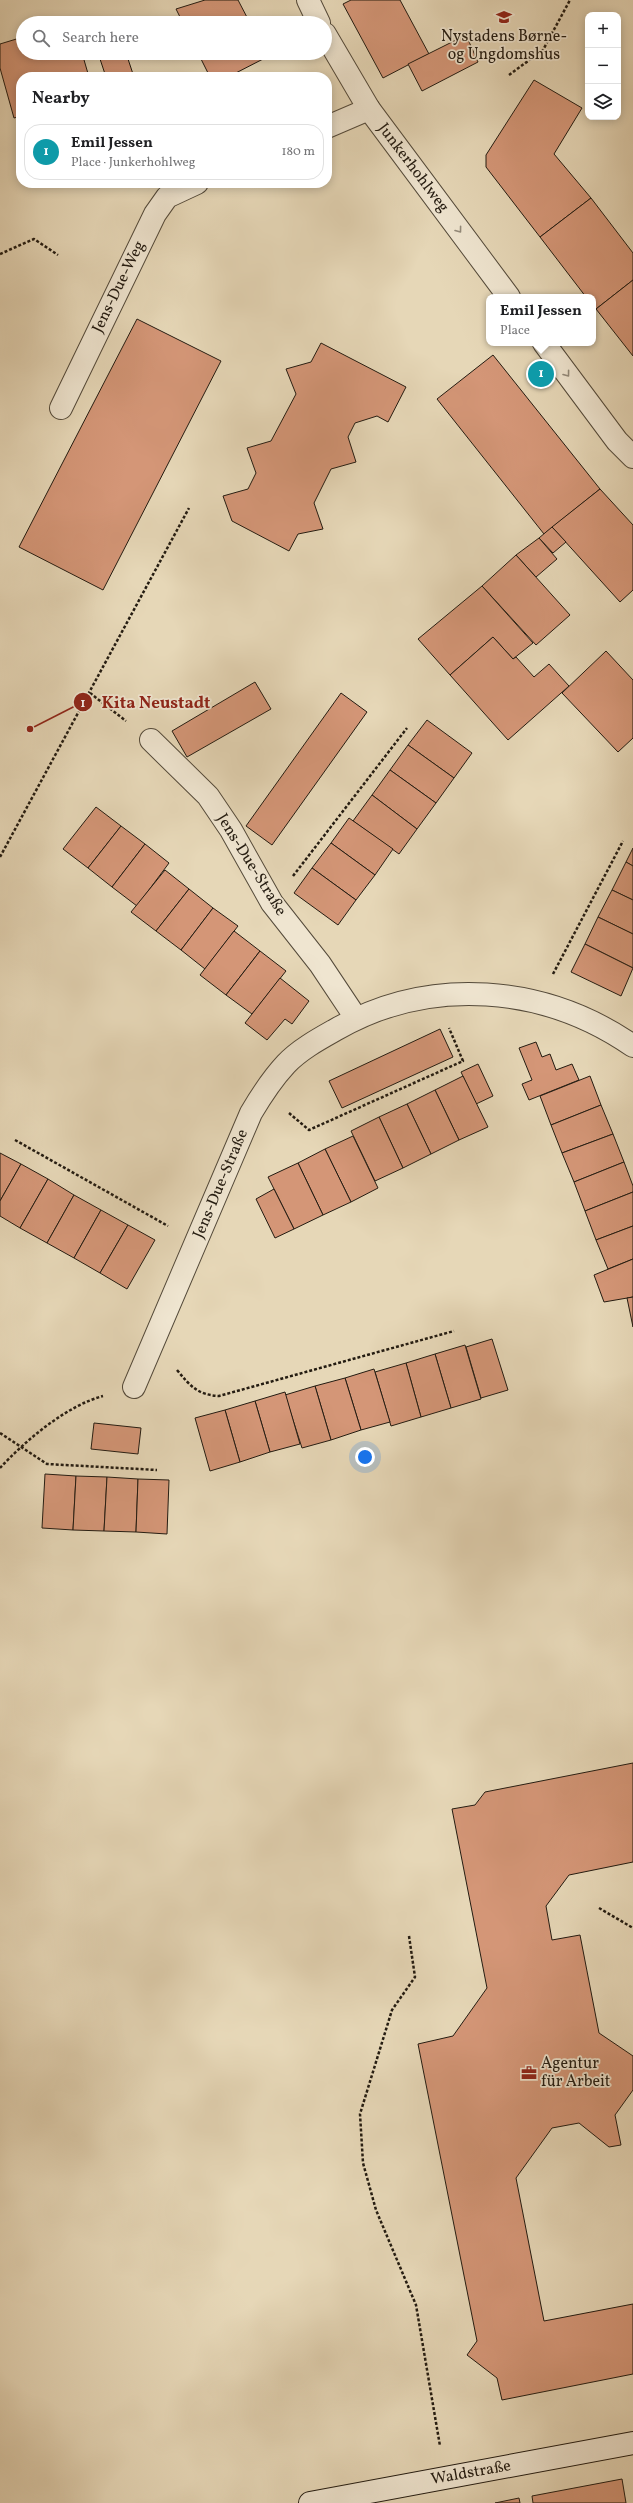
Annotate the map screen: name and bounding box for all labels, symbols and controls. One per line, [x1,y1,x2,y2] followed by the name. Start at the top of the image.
[495,8,513,26] school or university icon: Nystadens Børne- og Ungdomshus
[585,12,621,120] map controls
[585,12,621,48] button: +
[16,16,332,60] search box
[441,26,567,66] place label: Nystadens Børne- og Ungdomshus
[30,27,52,49] icon: search
[62,28,139,49] text: Search here
[585,48,621,84] button: −
[585,84,621,120] button: layers
[32,87,90,110] text: Nearby
[372,119,454,217] street label: Junkerhohlweg
[71,133,153,154] text: Emil Jessen
[43,143,49,161] text: 1
[281,143,315,161] text: 180 m
[71,154,195,172] text: Place · Junkerhohlweg
[454,226,462,233] one-way arrow
[87,237,151,337] street label: Jens-Due-Weg
[486,294,596,346] popup
[500,301,582,322] text: Emil Jessen
[500,322,530,340] text: Place
[528,359,554,389] pin: 1
[562,370,569,377] one-way arrow
[73,688,218,717] callout: Kita Neustadt
[102,692,211,715] text: Kita Neustadt
[81,696,86,712] text: 1
[211,810,291,920] street label: Jens-Due-Straße
[188,1126,254,1242] street label: Jens-Due-Straße
[355,1447,375,1467] your location
[541,2053,611,2093] place label: Agentur für Arbeit
[520,2064,538,2082] office icon: Agentur für Arbeit
[429,2455,513,2491] street label: Waldstraße

